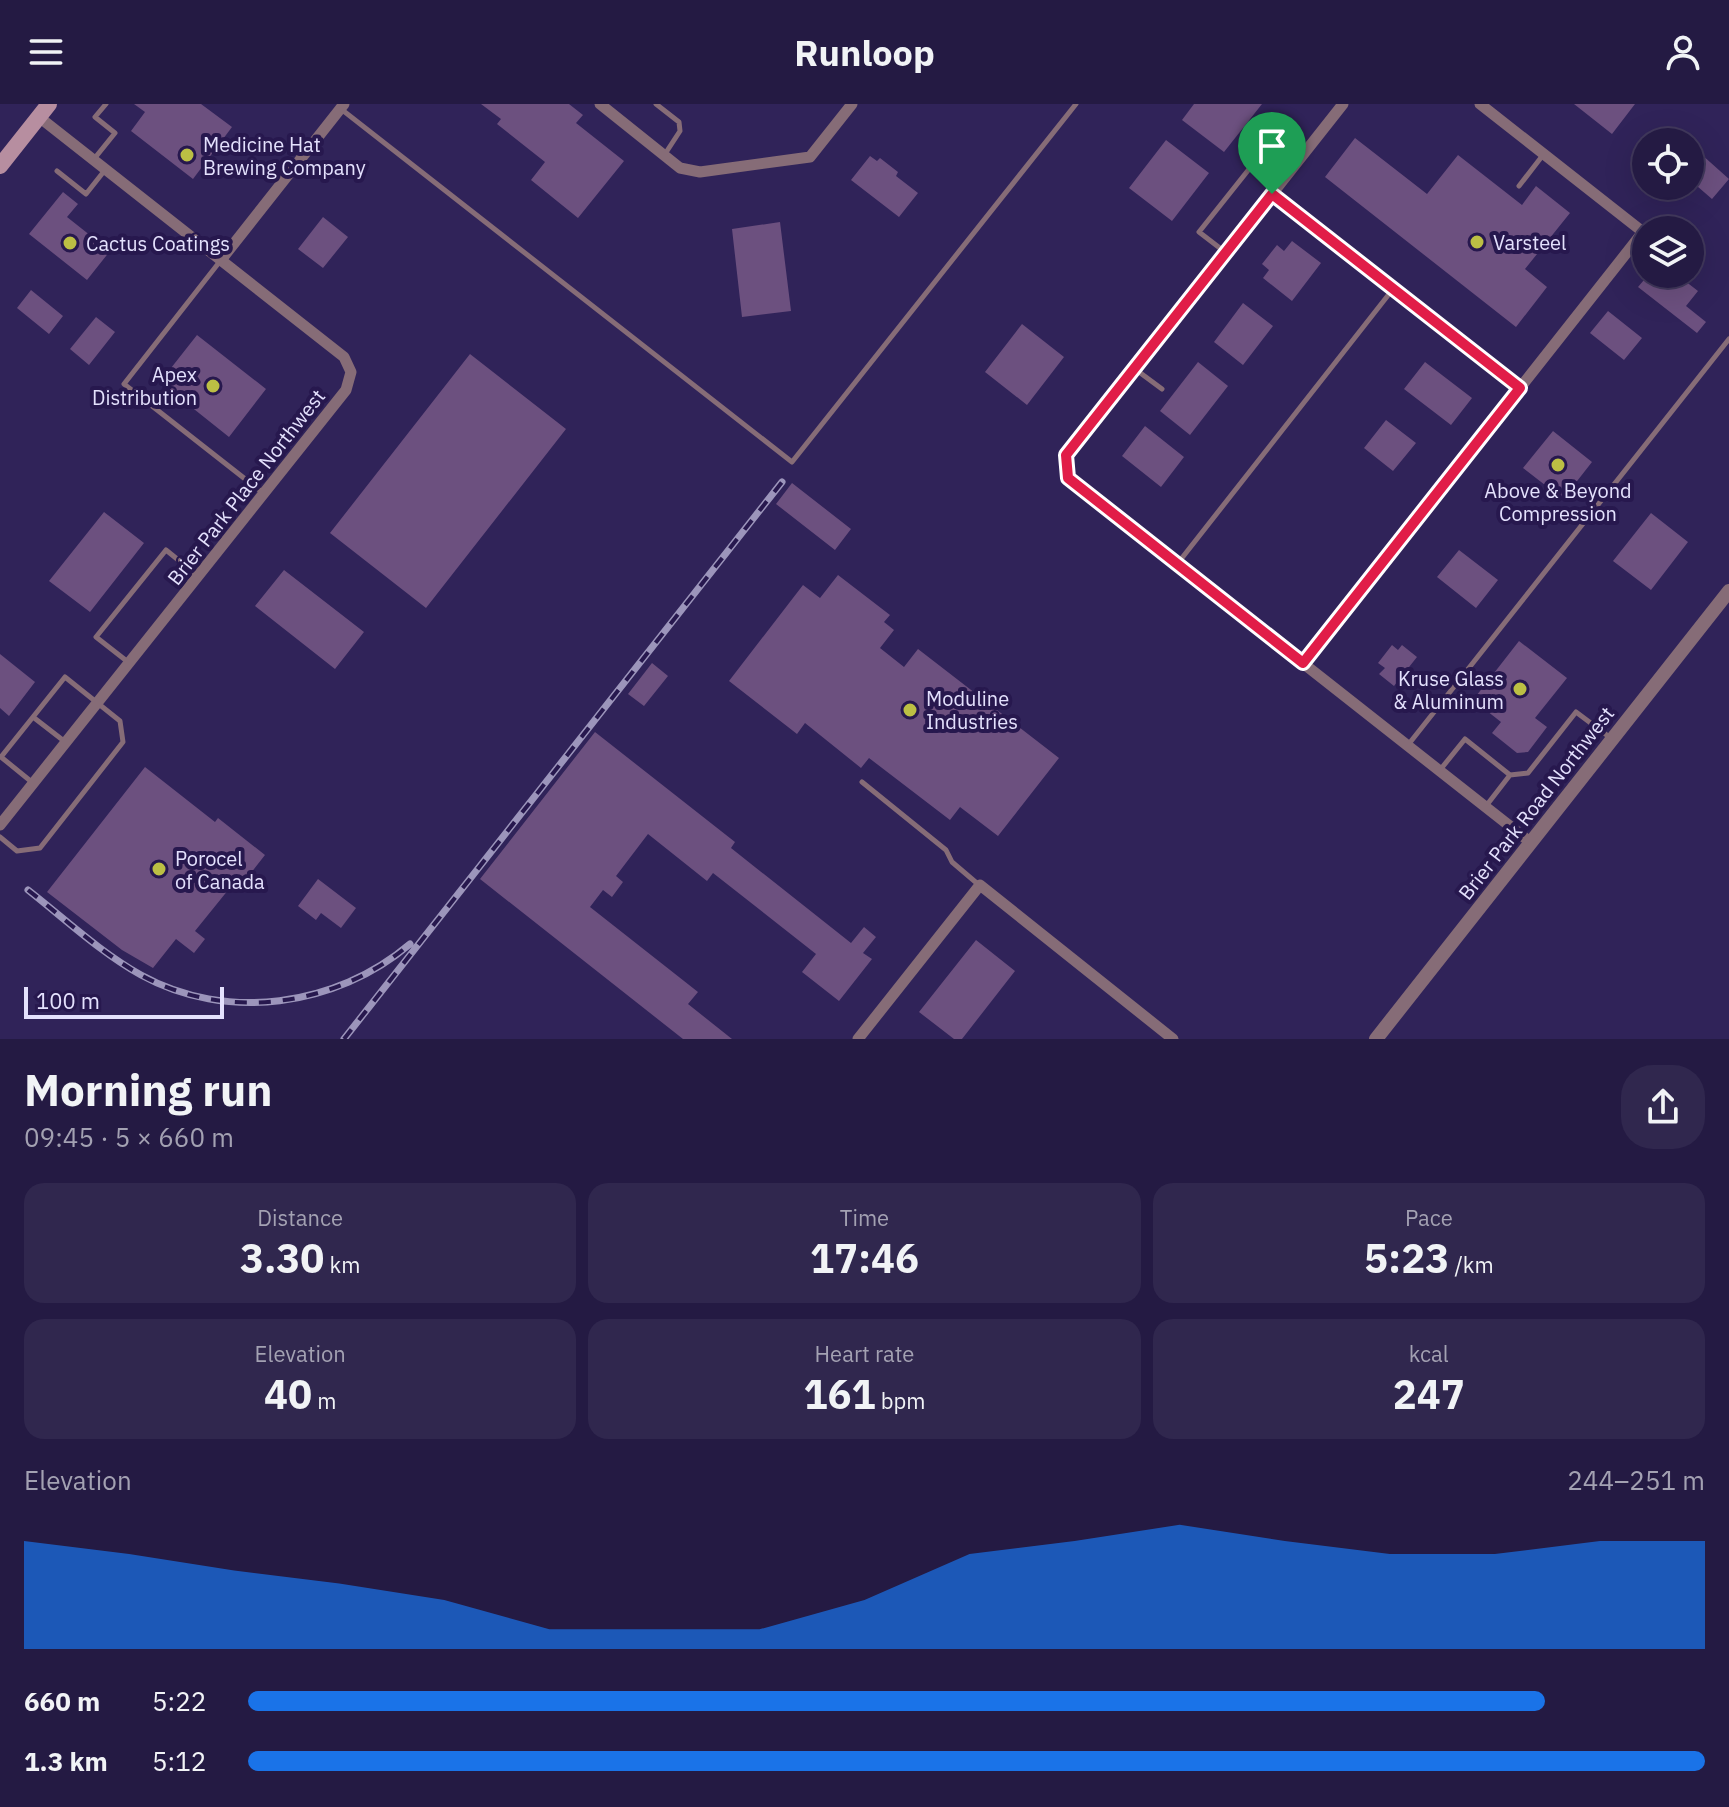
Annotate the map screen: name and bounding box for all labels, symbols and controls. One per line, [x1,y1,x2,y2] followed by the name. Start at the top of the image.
[794,29,935,76] text: Runloop
[24,30,68,74] icon: menu
[1661,30,1705,74] icon: person
[1238,112,1306,194] pin
[1250,124,1294,168] icon: arrive
[1632,128,1704,288] map controls
[1632,128,1704,200] button: locate
[203,131,366,181] place label: Medicine Hat Brewing Company
[178,146,196,164] marker: Medicine Hat Brewing Company
[1632,216,1704,288] button: layers
[1493,229,1567,256] place label: Varsteel
[86,230,230,257] place label: Cactus Coatings
[1468,233,1486,251] marker: Varsteel
[61,234,79,252] marker: Cactus Coatings
[92,361,197,411] place label: Apex Distribution
[204,377,222,395] marker: Apex Distribution
[161,384,331,590] street label: Brier Park Place Northwest
[1549,456,1567,474] marker: Above & Beyond Compression
[1484,477,1632,527] place label: Above & Beyond Compression
[1393,665,1504,715] place label: Kruse Glass & Aluminum
[1511,680,1529,698] marker: Kruse Glass & Aluminum
[926,685,1018,735] place label: Moduline Industries
[901,701,919,719] marker: Moduline Industries
[1452,701,1620,905] street label: Brier Park Road Northwest
[175,845,265,895] place label: Porocel of Canada
[150,860,168,878] marker: Porocel of Canada
[24,983,224,1019] scale bar
[36,986,100,1015] text: 100 m
[24,1061,273,1118] text: Morning run
[1621,1065,1705,1149] button: share
[24,1120,234,1154] text: 09:45 · 5 × 660 m
[257,1203,343,1232] text: Distance
[840,1203,889,1232] text: Time
[1405,1203,1453,1232] text: Pace
[240,1232,324,1284] text: 3.30
[810,1232,919,1284] text: 17:46
[1364,1232,1449,1284] text: 5:23
[324,1250,360,1279] text: km
[1449,1250,1494,1279] text: /km
[255,1339,346,1368] text: Elevation
[815,1339,914,1368] text: Heart rate
[1409,1339,1449,1368] text: kcal
[264,1368,312,1420] text: 40
[804,1368,876,1420] text: 161
[1393,1368,1465,1420] text: 247
[312,1386,336,1415] text: m
[876,1386,925,1415] text: bpm
[24,1463,132,1497] text: Elevation
[1567,1463,1705,1497] text: 244–251 m
[24,1684,100,1718] text: 660 m
[152,1684,206,1718] text: 5:22
[24,1744,108,1778] text: 1.3 km
[152,1744,206,1778] text: 5:12

